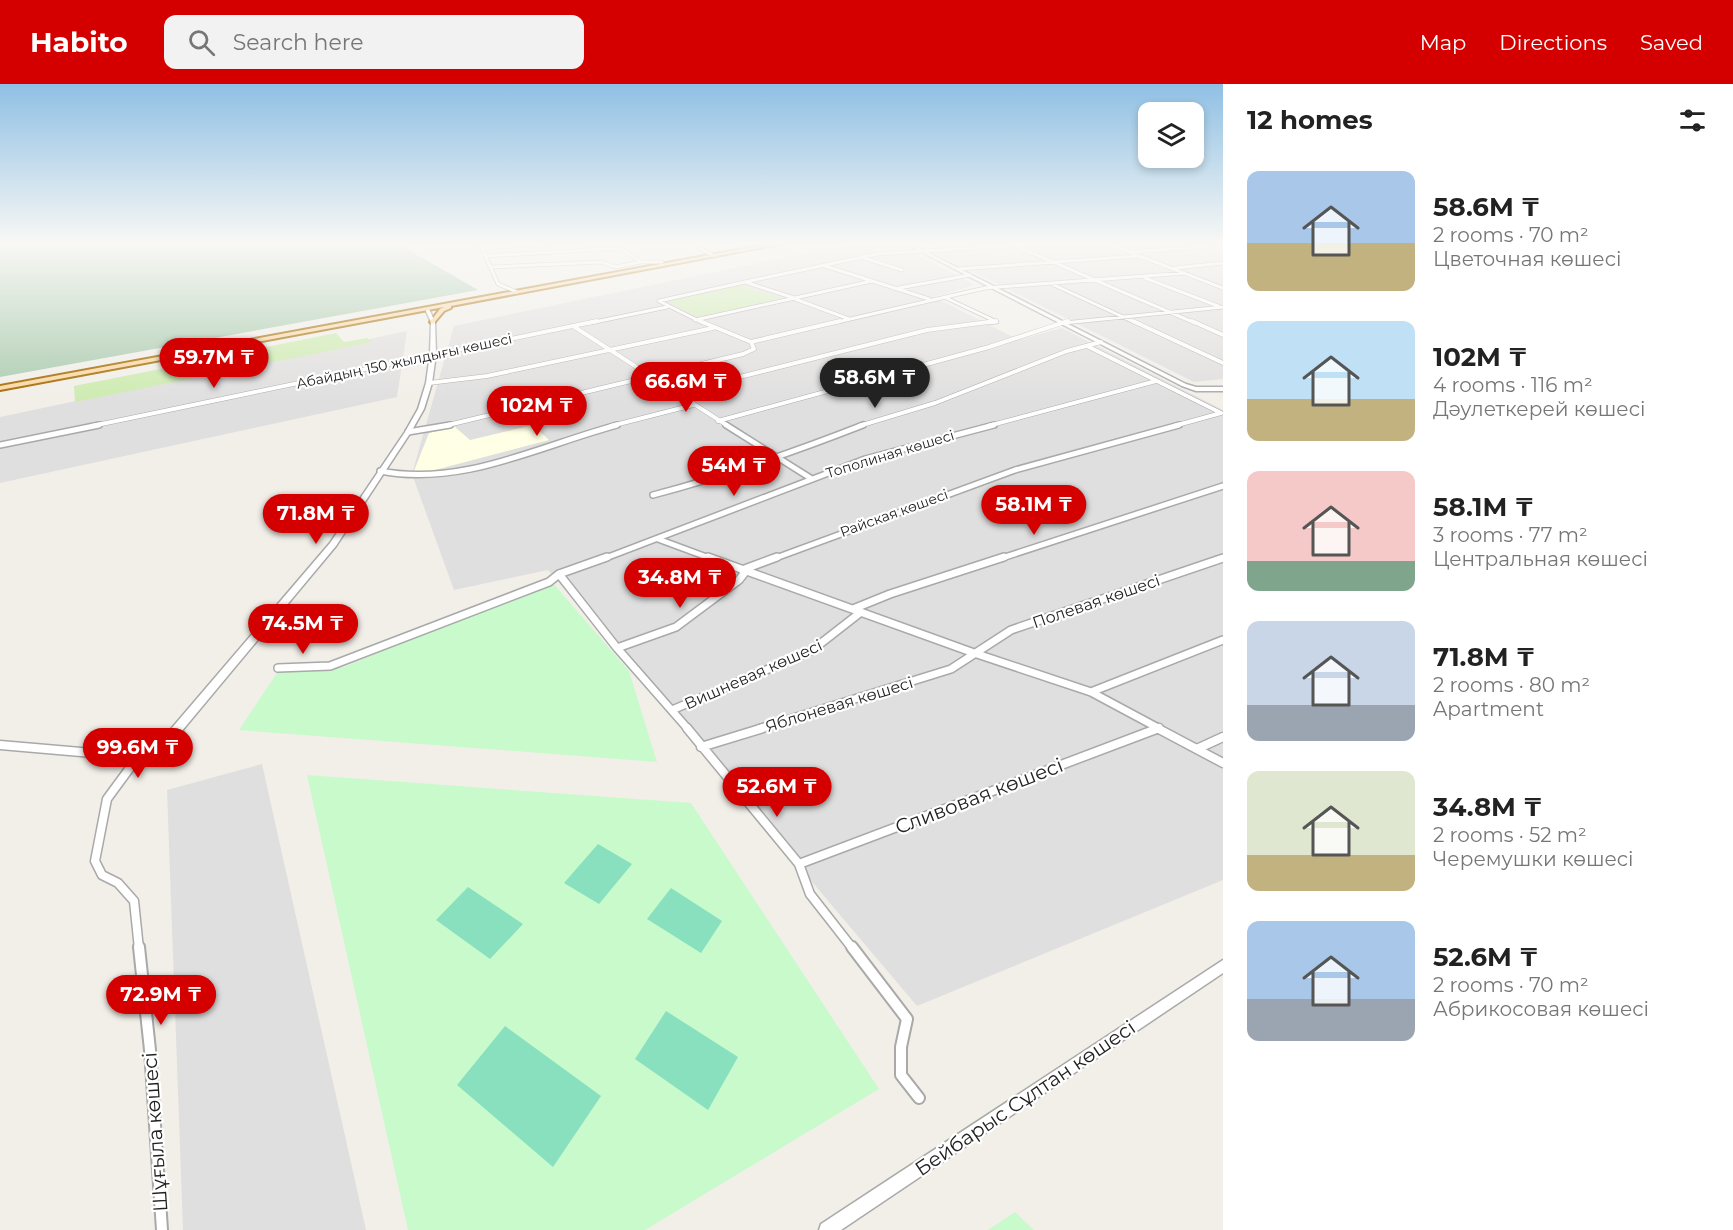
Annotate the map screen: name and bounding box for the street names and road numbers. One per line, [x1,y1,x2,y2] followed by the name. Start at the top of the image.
[295,329,513,393] street label: Абайдың 150 жылдығы көшесі
[824,426,956,482] street label: Тополиная көшесі
[837,485,951,541] street label: Райская көшесі
[1030,571,1162,632] street label: Полевая көшесі
[681,636,825,713] street label: Вишневая көшесі
[763,673,915,736] street label: Яблоневая көшесі
[892,753,1066,839] street label: Сливовая көшесі
[910,1015,1140,1181] street label: Бейбарыс Сұлтан көшесі
[137,1051,173,1213] street label: Шұғыла көшесі

